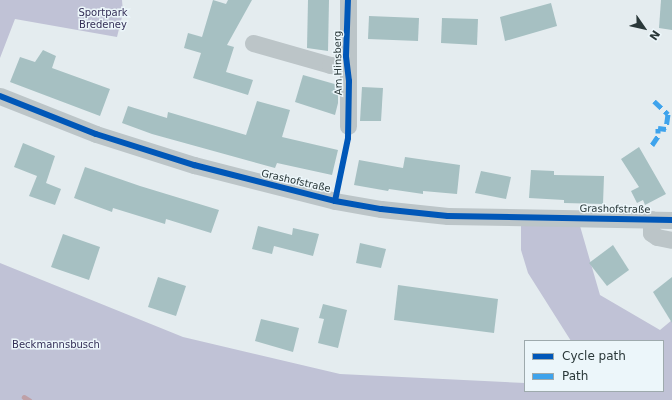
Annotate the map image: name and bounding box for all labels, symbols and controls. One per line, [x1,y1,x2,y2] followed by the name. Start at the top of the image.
[78,6,128,30] park label: Sportpark Bredeney
[624,8,664,48] north arrow
[646,28,662,42] text: N
[331,31,345,95] street label: Am Hinsberg
[260,167,332,195] street label: Grashofstraße
[579,202,651,216] street label: Grashofstraße
[12,339,100,351] park label: Beckmannsbusch
[524,340,664,392] legend
[562,349,626,363] text: Cycle path
[562,369,588,383] text: Path

